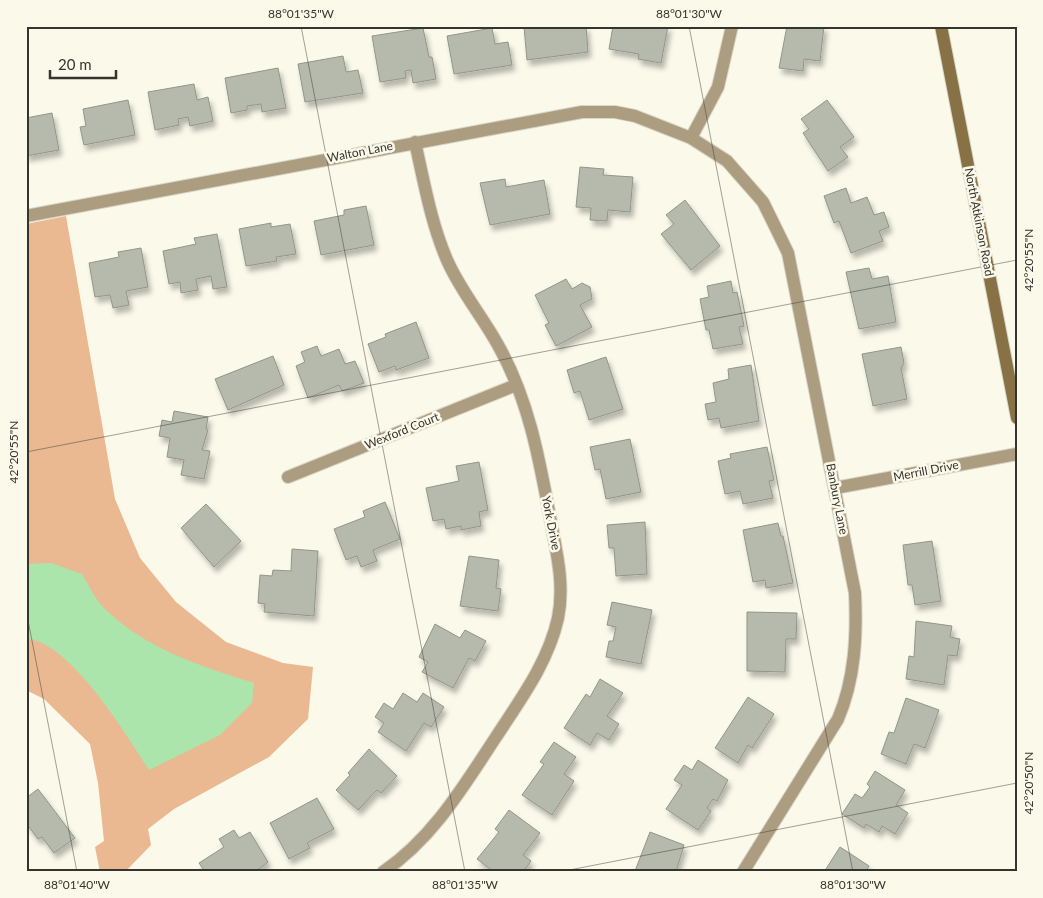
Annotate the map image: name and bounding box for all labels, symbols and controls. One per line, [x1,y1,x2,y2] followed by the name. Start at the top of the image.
[268,6,335,21] text: 88°01'35"W
[656,6,723,21] text: 88°01'30"W
[50,48,116,80] scale bar
[58,55,92,73] text: 20 m
[326,138,394,165] street label: Walton Lane
[962,167,997,277] street label: North Atkinson Road
[1021,229,1036,291] text: 42°20'55"N
[362,409,442,452] street label: Wexford Court
[6,421,21,483] text: 42°20'55"N
[892,457,960,484] street label: Merrill Drive
[823,462,852,536] street label: Banbury Lane
[539,494,564,551] street label: York Drive
[1021,752,1036,814] text: 42°20'50"N
[44,877,111,892] text: 88°01'40"W
[432,877,499,892] text: 88°01'35"W
[820,877,887,892] text: 88°01'30"W

